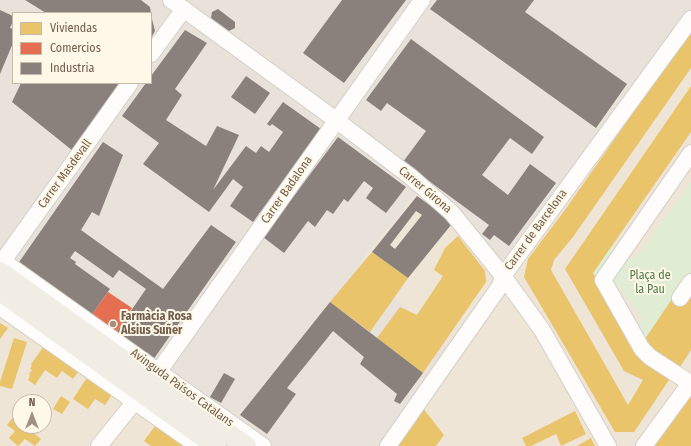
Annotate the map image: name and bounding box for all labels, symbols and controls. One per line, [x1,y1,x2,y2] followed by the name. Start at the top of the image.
[12,12,152,84] legend
[50,21,97,35] text: Viviendas
[50,41,101,55] text: Comercios
[50,61,94,75] text: Industria
[35,137,95,211] street label: Carrer Masdevall
[258,153,316,227] street label: Carrer Badalona
[395,164,455,216] street label: Carrer Girona
[502,187,570,273] street label: Carrer de Barcelona
[629,269,671,297] park label: Plaça de la Pau
[121,310,192,338] place label: Farmàcia Rosa Alsius Suñer
[108,319,118,329] marker: Farmàcia Rosa Alsius Suñer
[128,346,236,430] street label: Avinguda Països Catalans
[12,394,52,434] north arrow
[29,396,35,409] text: N

